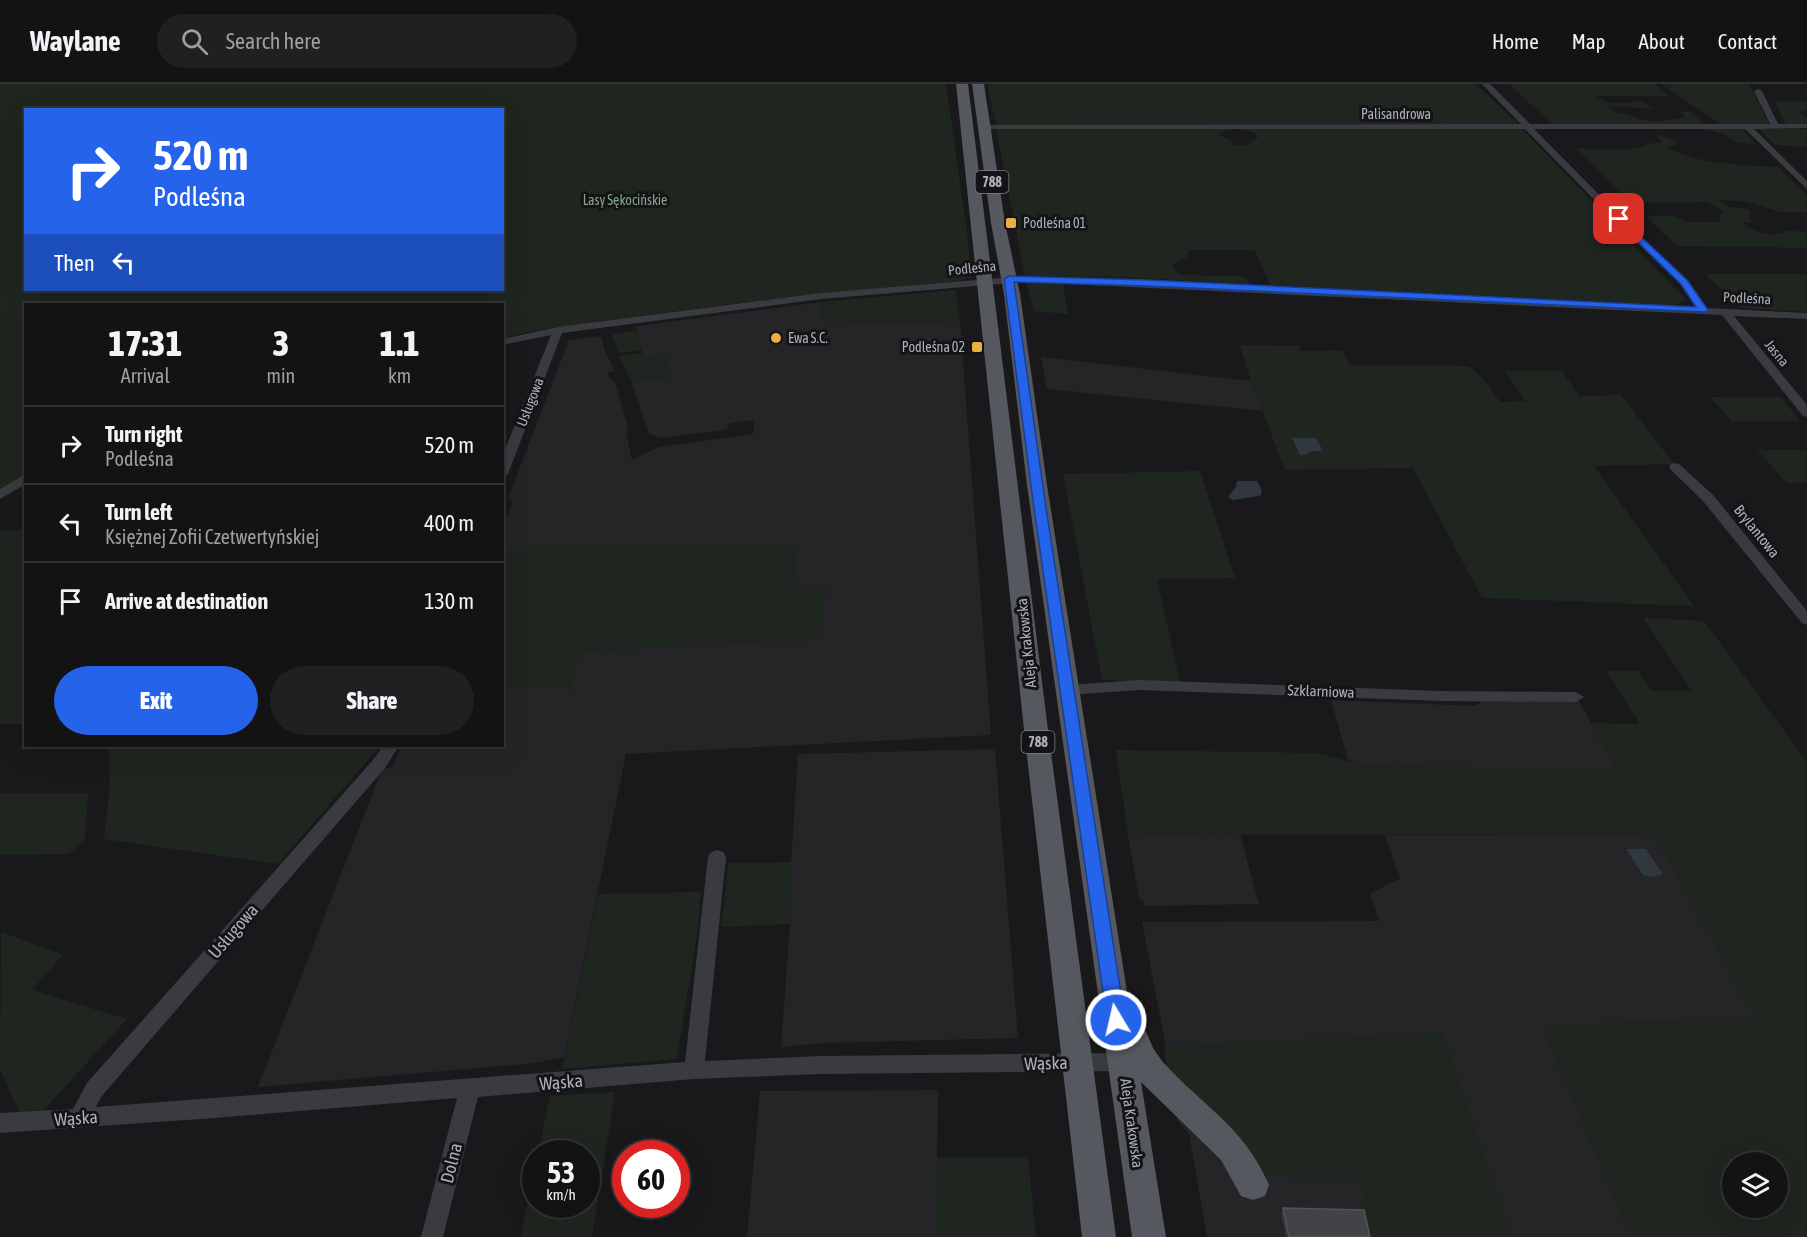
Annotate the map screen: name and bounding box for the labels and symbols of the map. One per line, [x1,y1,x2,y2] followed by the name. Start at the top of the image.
[1361,106,1431,122] street label: Palisandrowa
[976,171,1008,193] road number: 788
[583,192,667,208] park label: Lasy Sękocińskie
[1593,193,1644,244] pin
[1023,215,1086,231] place label: Podleśna 01
[1004,216,1018,230] marker: Podleśna 01
[947,258,997,278] street label: Podleśna
[1723,289,1771,307] street label: Podleśna
[788,330,828,346] place label: Ewa S.C.
[769,331,783,345] marker: Ewa S.C.
[1762,337,1792,369] street label: Jasna
[902,339,965,355] place label: Podleśna 02
[970,340,984,354] marker: Podleśna 02
[513,376,547,428] street label: Usługowa
[1731,501,1783,561] street label: Brylantowa
[1013,597,1039,689] street label: Aleja Krakowska
[1287,681,1355,701] street label: Szklarniowa
[1022,731,1054,753] road number: 788
[204,900,262,962] street label: Usługowa
[1084,988,1148,1052] position arrow
[1024,1052,1068,1074] street label: Wąska
[538,1070,584,1094] street label: Wąska
[1117,1077,1147,1169] street label: Aleja Krakowska
[54,1106,98,1130] street label: Wąska
[612,1140,690,1218] speed limit sign: 60
[436,1141,466,1185] street label: Dolna

